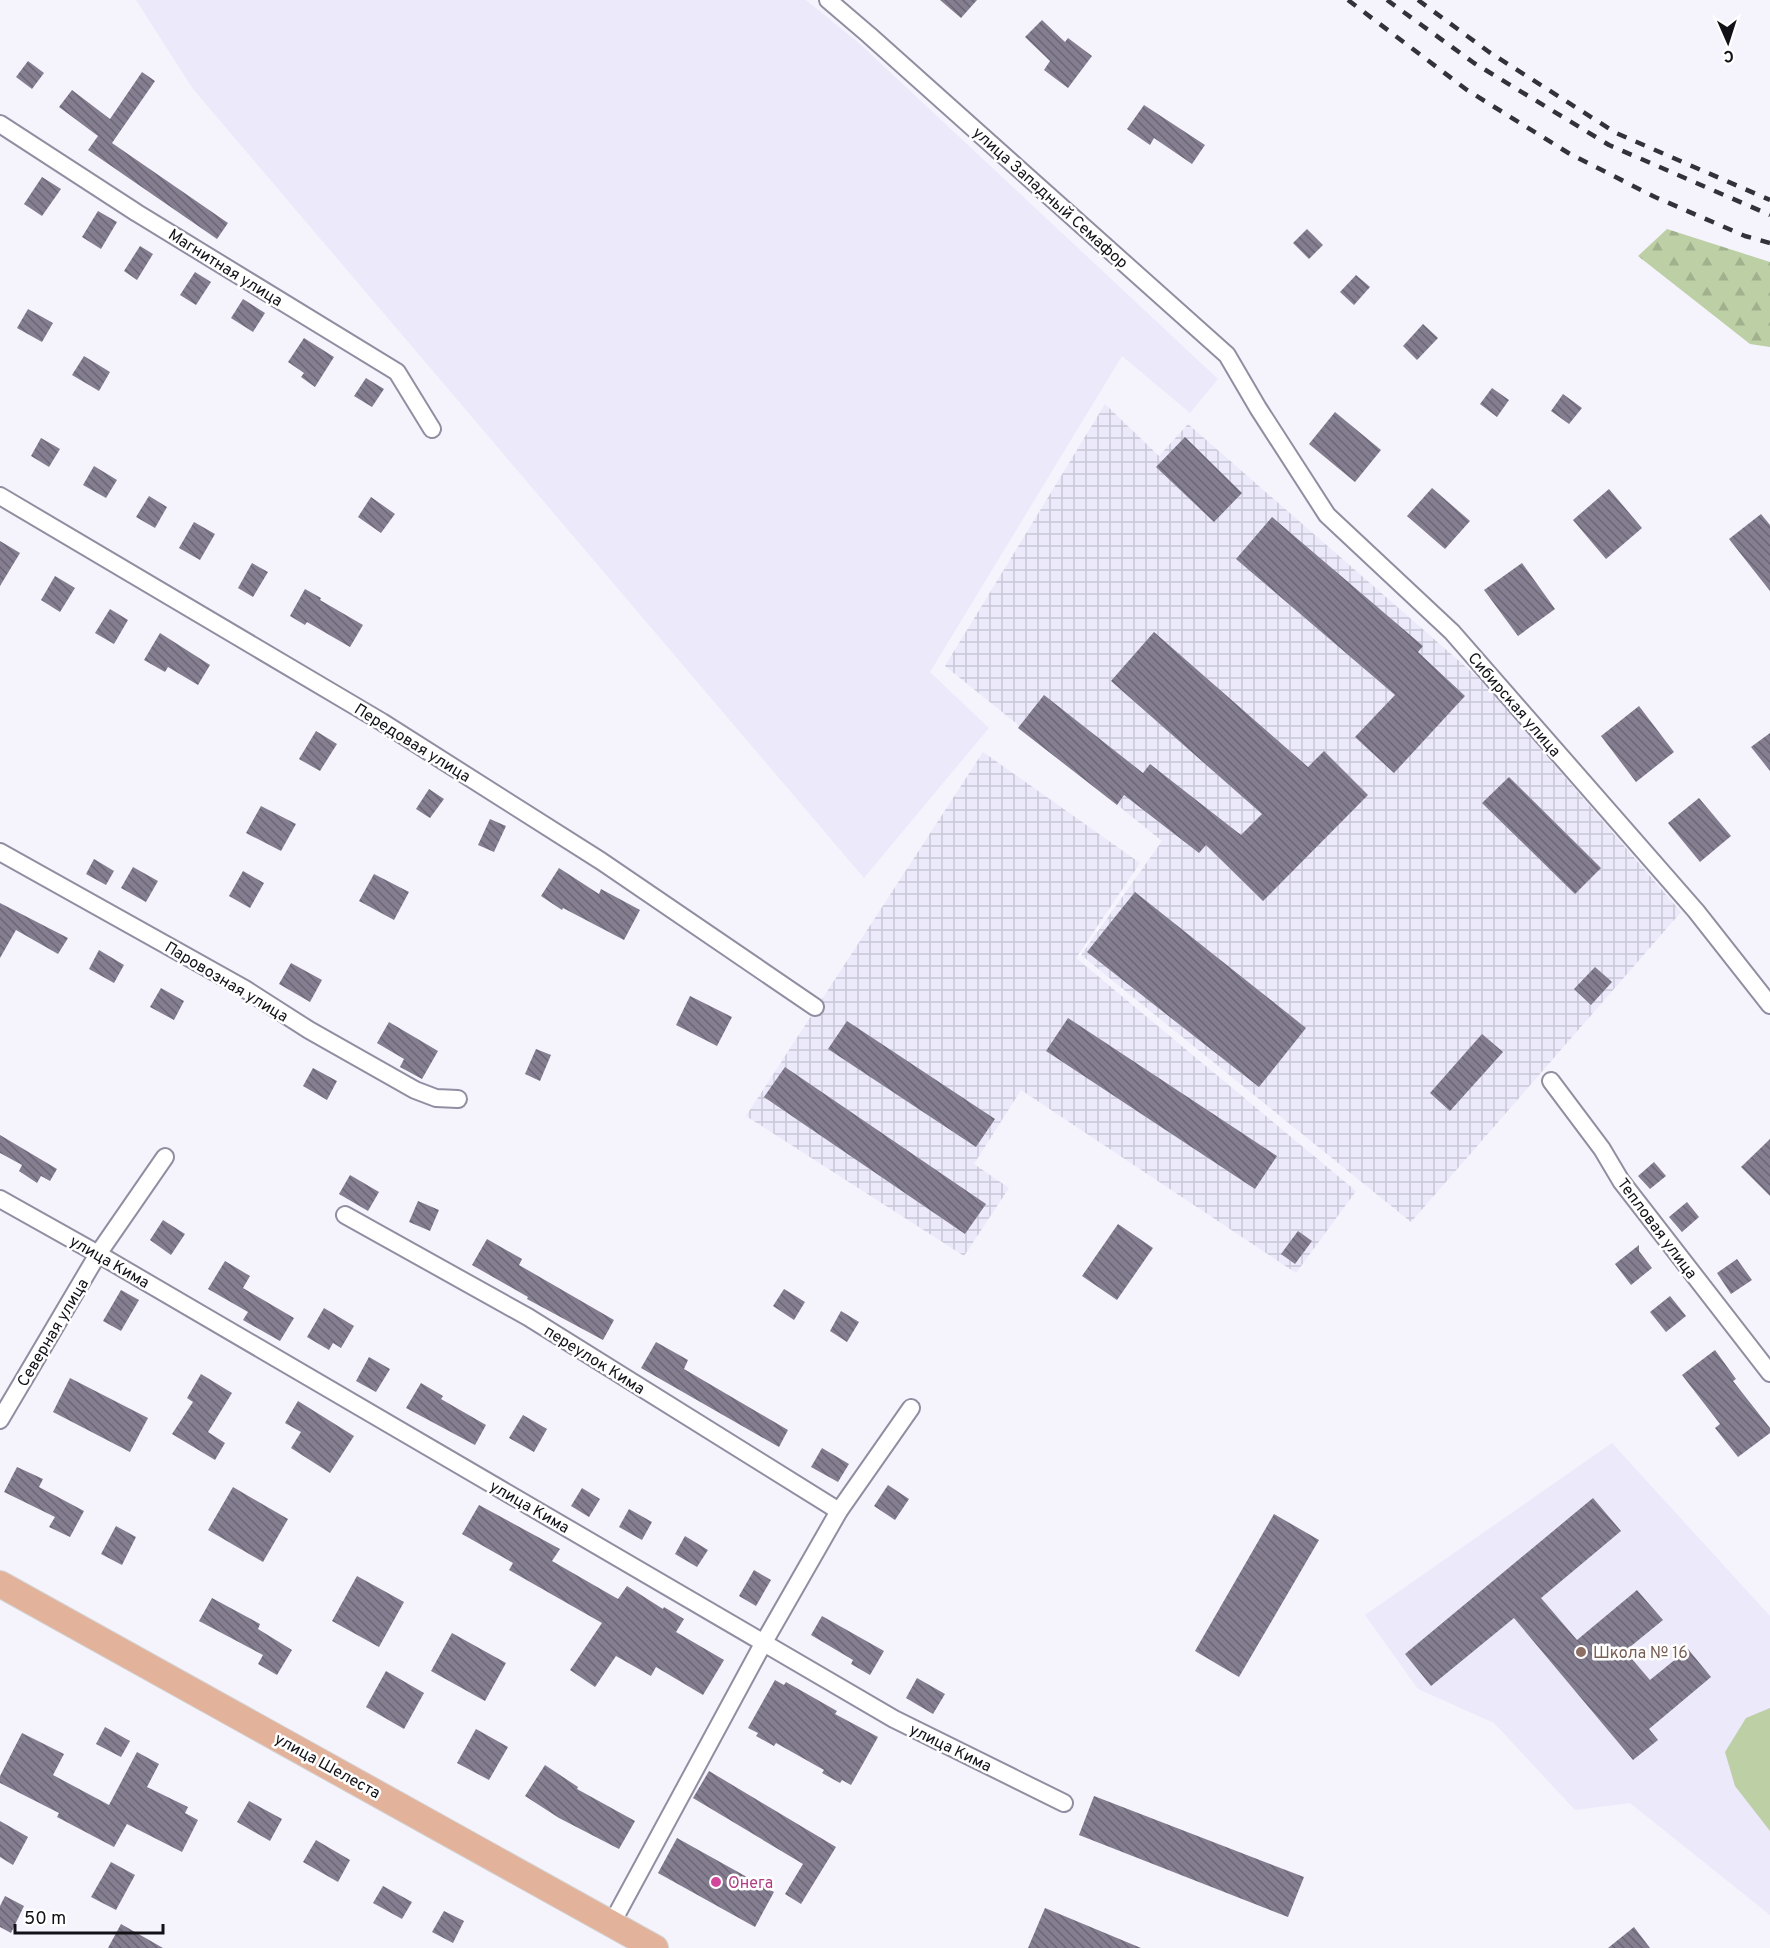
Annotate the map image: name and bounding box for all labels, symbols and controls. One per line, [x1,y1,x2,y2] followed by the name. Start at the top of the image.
[1698,12,1758,72] north arrow
[1723,45,1734,65] text: С
[968,123,1132,274] street label: улица Западный Семафор
[164,225,286,312] street label: Магнитная улица
[1463,649,1564,762] street label: Сибирская улица
[350,700,474,788] street label: Передовая улица
[161,938,291,1027] street label: Паровозная улица
[1612,1175,1701,1284] street label: Тепловая улица
[65,1232,153,1294] street label: улица Кима
[14,1275,94,1391] street label: Северная улица
[540,1322,648,1400] street label: переулок Кима
[485,1477,573,1539] street label: улица Кима
[1593,1644,1688,1664] place label: Школа № 16
[1574,1645,1588,1659] marker: Школа № 16
[906,1720,995,1777] street label: улица Кима
[271,1729,383,1804] street label: улица Шелеста
[728,1874,773,1894] place label: Онега
[709,1875,723,1889] marker: Онега
[15,1897,164,1935] scale bar
[24,1908,66,1931] text: 50 m

